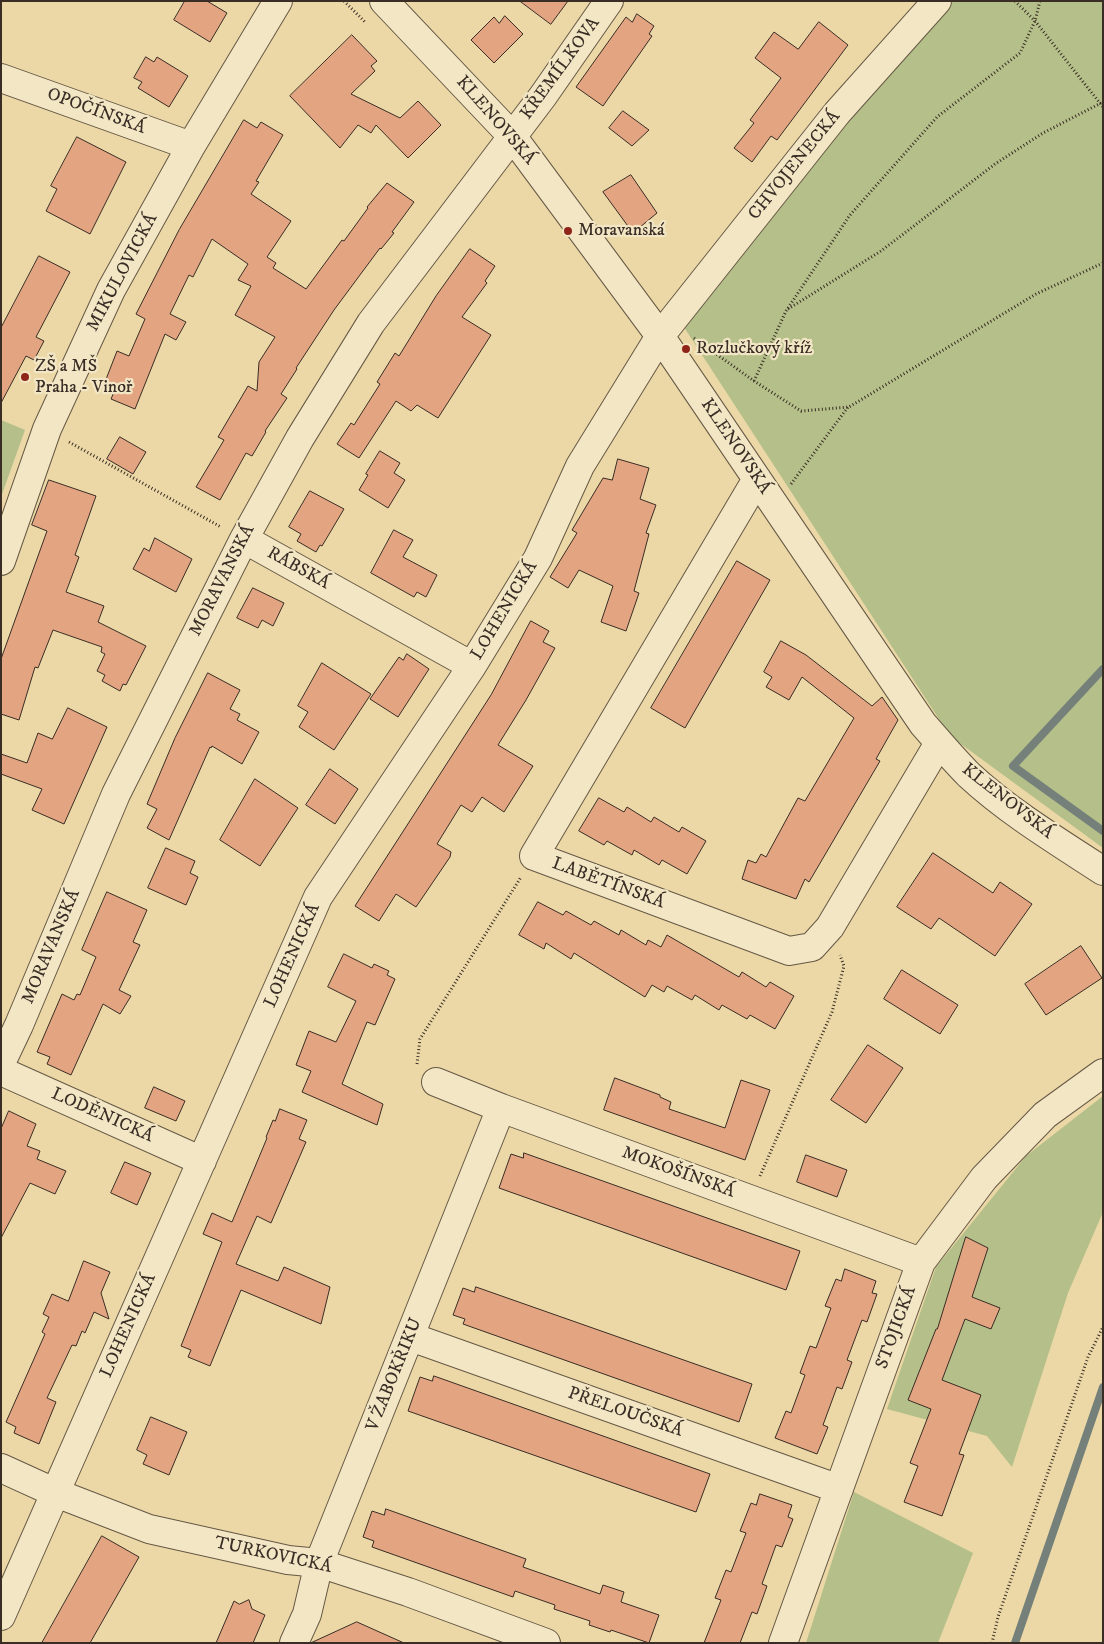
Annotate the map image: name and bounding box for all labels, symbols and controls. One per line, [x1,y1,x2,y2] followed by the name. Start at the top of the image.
[517,14,605,124] street label: KŘEMÍLKOVA
[451,72,539,170] street label: KLENOVSKÁ
[44,84,148,140] street label: OPOČÍNSKÁ
[744,107,846,225] street label: CHVOJENECKÁ
[83,210,163,336] street label: MIKULOVICKÁ
[578,220,665,242] place label: Moravanská
[562,225,574,237] marker: Moravanská
[696,338,812,360] place label: Rozlučkový kříž
[680,343,692,355] marker: Rozlučkový kříž
[35,356,133,398] place label: ZŠ a MŠ Praha - Vinoř
[19,371,31,383] marker: ZŠ a MŠ Praha - Vinoř
[695,395,775,499] street label: KLENOVSKÁ
[186,522,260,640] street label: MORAVANSKÁ
[263,543,333,595] street label: RÁBSKÁ
[467,558,543,664] street label: LOHENICKÁ
[957,760,1057,844] street label: KLENOVSKÁ
[549,854,667,914] street label: LABĚTÍNSKÁ
[18,887,86,1007] street label: MORAVANSKÁ
[260,901,326,1011] street label: LOHENICKÁ
[48,1084,156,1148] street label: LODĚNICKÁ
[618,1143,738,1203] street label: MOKOŠÍNSKÁ
[96,1271,162,1381] street label: LOHENICKÁ
[872,1284,922,1372] street label: STOJICKÁ
[362,1315,428,1435] street label: V ŽABOKŘIKU
[565,1383,685,1443] street label: PŘELOUČSKÁ
[213,1533,333,1579] street label: TURKOVICKÁ

